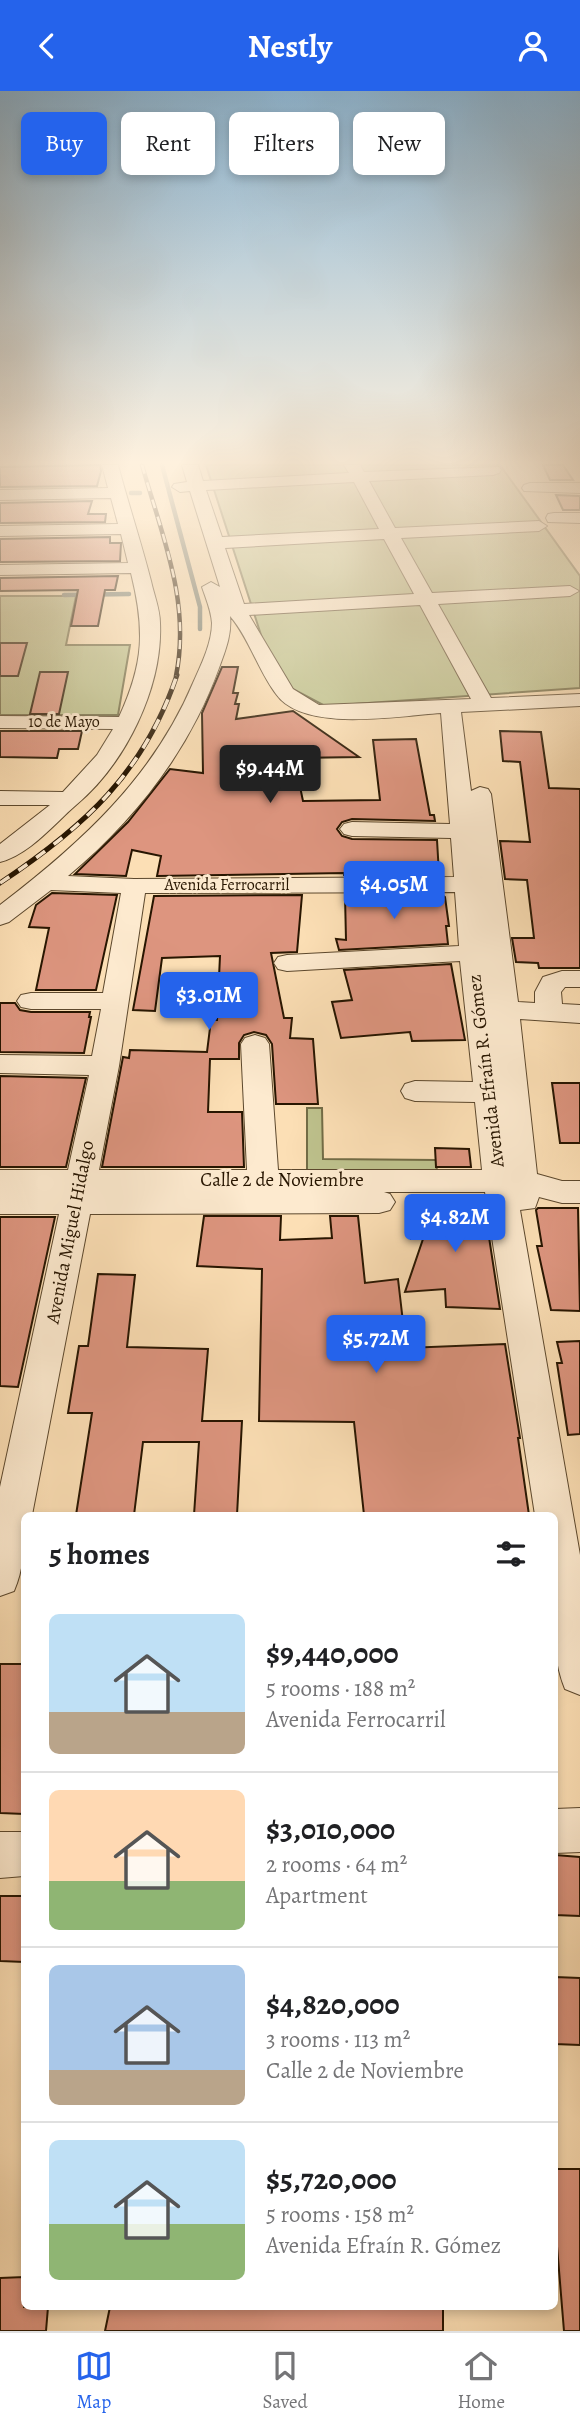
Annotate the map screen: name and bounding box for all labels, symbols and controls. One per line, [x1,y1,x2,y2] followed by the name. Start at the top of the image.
[248,24,332,68] text: Nestly
[28,27,66,65] icon: back
[514,27,552,65] icon: person
[21,112,107,175] chip: Buy
[121,112,215,175] chip: Rent
[229,112,339,175] chip: Filters
[353,112,445,175] chip: New
[28,711,100,733] street label: 10 de Mayo
[213,745,327,805] pin: $9.44M
[236,752,304,783] text: $9.44M
[337,861,451,921] pin: $4.05M
[360,868,428,899] text: $4.05M
[163,874,290,896] street label: Avenida Ferrocarril
[152,972,266,1032] pin: $3.01M
[461,973,511,1170] street label: Avenida Efraín R. Gómez
[176,979,242,1010] text: $3.01M
[39,1138,101,1327] street label: Avenida Miguel Hidalgo
[200,1167,364,1193] street label: Calle 2 de Noviembre
[398,1195,512,1254] pin: $4.82M
[420,1201,490,1232] text: $4.82M
[319,1315,433,1375] pin: $5.72M
[342,1322,410,1353] text: $5.72M
[49,1534,150,1574] text: 5 homes
[492,1535,530,1573] icon: filters
[266,1633,399,1673] text: $9,440,000
[105,1642,189,1726] icon: home
[266,1673,415,1704] text: 5 rooms · 188 m²
[266,1704,446,1735] text: Avenida Ferrocarril
[266,1809,395,1849] text: $3,010,000
[105,1818,189,1902] icon: home
[266,1849,407,1880] text: 2 rooms · 64 m²
[266,1880,368,1911] text: Apartment
[266,1984,399,2024] text: $4,820,000
[105,1993,189,2077] icon: home
[266,2024,410,2055] text: 3 rooms · 113 m²
[266,2055,464,2086] text: Calle 2 de Noviembre
[266,2159,397,2199] text: $5,720,000
[105,2168,189,2252] icon: home
[266,2199,414,2230] text: 5 rooms · 158 m²
[266,2230,501,2261] text: Avenida Efraín R. Gómez
[75,2347,113,2415] tab: Map
[263,2347,308,2415] tab: Saved
[457,2347,505,2415] tab: Home

